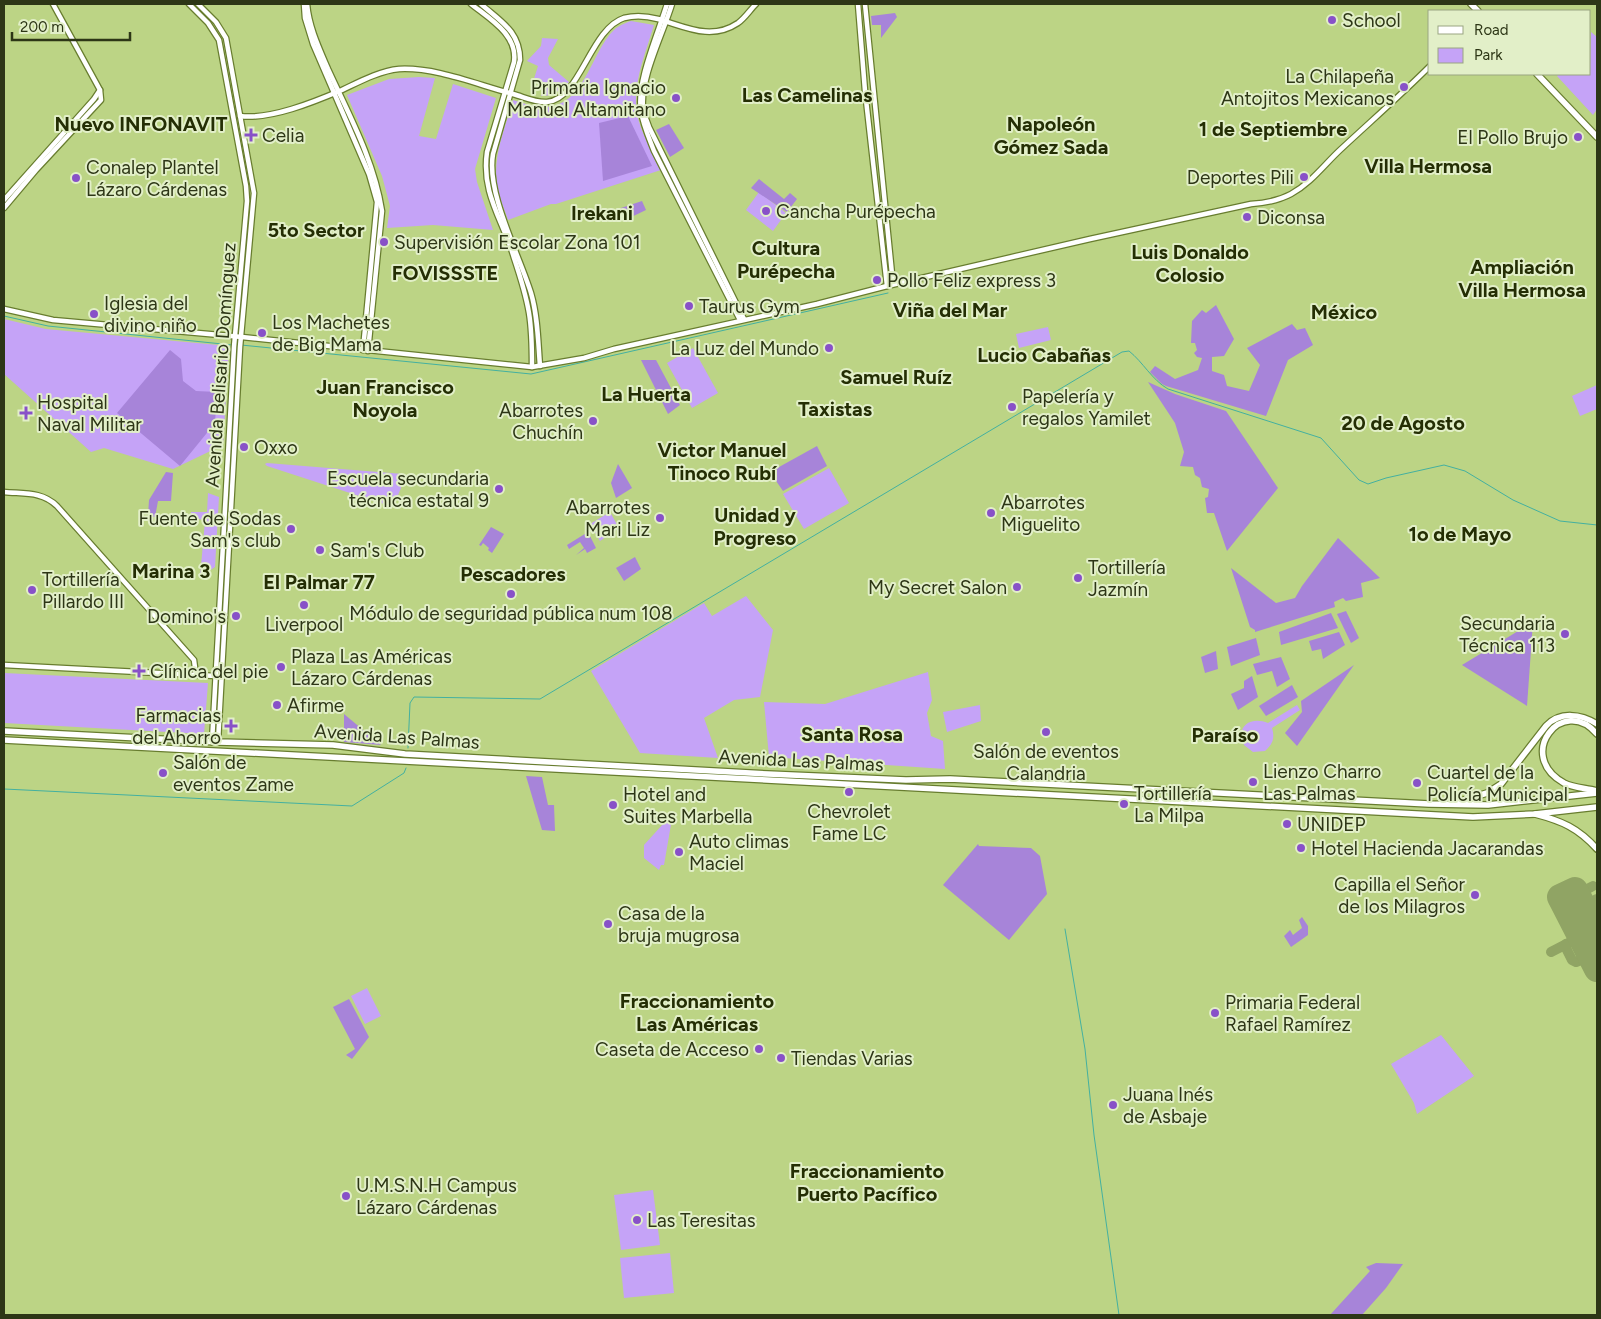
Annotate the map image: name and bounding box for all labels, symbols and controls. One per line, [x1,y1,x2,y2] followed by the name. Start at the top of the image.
[1342,9,1401,32] place label: School
[12,10,130,42] scale bar
[1428,10,1591,75] legend
[1326,14,1338,26] marker: School
[20,18,64,36] text: 200 m
[1474,21,1509,39] text: Road
[1474,46,1503,64] text: Park
[1221,65,1394,110] place label: La Chilapeña Antojitos Mexicanos
[507,76,666,121] place label: Primaria Ignacio Manuel Altamitano
[1398,81,1410,93] marker: La Chilapeña Antojitos Mexicanos
[742,83,872,107] district label: Las Camelinas
[670,92,682,104] marker: Primaria Ignacio Manuel Altamitano
[55,112,228,136] district label: Nuevo INFONAVIT
[994,112,1108,159] district label: Napoleón Gómez Sada
[1199,117,1347,141] district label: 1 de Septiembre
[262,124,304,147] place label: Celia
[1457,126,1568,149] place label: El Pollo Brujo
[244,128,258,142] marker: Celia
[1572,131,1584,143] marker: El Pollo Brujo
[1364,154,1492,178] district label: Villa Hermosa
[86,156,227,201] place label: Conalep Plantel Lázaro Cárdenas
[1187,166,1294,189] place label: Deportes Pili
[1298,171,1310,183] marker: Deportes Pili
[70,172,82,184] marker: Conalep Plantel Lázaro Cárdenas
[776,200,936,223] place label: Cancha Purépecha
[571,201,633,225] district label: Irekani
[760,205,772,217] marker: Cancha Purépecha
[1257,206,1325,229] place label: Diconsa
[1241,211,1253,223] marker: Diconsa
[267,218,365,242] district label: 5to Sector
[394,231,641,254] place label: Supervisión Escolar Zona 101
[378,236,390,248] marker: Supervisión Escolar Zona 101
[737,236,835,283] district label: Cultura Purépecha
[1131,240,1249,287] district label: Luis Donaldo Colosio
[200,242,241,488] street label: Avenida Belisario Domínguez
[1458,255,1586,302] district label: Ampliación Villa Hermosa
[392,261,498,285] district label: FOVISSSTE
[887,269,1056,292] place label: Pollo Feliz express 3
[871,274,883,286] marker: Pollo Feliz express 3
[104,292,197,337] place label: Iglesia del divino niño
[699,295,800,318] place label: Taurus Gym
[893,298,1008,322] district label: Viña del Mar
[683,300,695,312] marker: Taurus Gym
[1311,300,1378,324] district label: México
[88,308,100,320] marker: Iglesia del divino niño
[272,311,390,356] place label: Los Machetes de Big Mama
[256,327,268,339] marker: Los Machetes de Big Mama
[670,337,819,360] place label: La Luz del Mundo
[823,342,835,354] marker: La Luz del Mundo
[977,343,1111,367] district label: Lucio Cabañas
[840,365,952,389] district label: Samuel Ruíz
[316,375,454,422] district label: Juan Francisco Noyola
[601,382,691,406] district label: La Huerta
[1022,385,1151,430] place label: Papelería y regalos Yamilet
[37,391,142,436] place label: Hospital Naval Militar
[798,397,872,421] district label: Taxistas
[499,399,583,444] place label: Abarrotes Chuchín
[1006,401,1018,413] marker: Papelería y regalos Yamilet
[19,406,33,420] marker: Hospital Naval Militar
[1341,411,1465,435] district label: 20 de Agosto
[587,415,599,427] marker: Abarrotes Chuchín
[254,436,298,459] place label: Oxxo
[658,438,786,485] district label: Victor Manuel Tinoco Rubí
[238,441,250,453] marker: Oxxo
[327,467,489,512] place label: Escuela secundaria técnica estatal 9
[493,483,505,495] marker: Escuela secundaria técnica estatal 9
[1001,491,1085,536] place label: Abarrotes Miguelito
[566,496,650,541] place label: Abarrotes Mari Liz
[714,503,797,550] district label: Unidad y Progreso
[139,507,281,552] place label: Fuente de Sodas Sam's club
[985,507,997,519] marker: Abarrotes Miguelito
[654,512,666,524] marker: Abarrotes Mari Liz
[1409,522,1512,546] district label: 1o de Mayo
[285,523,297,535] marker: Fuente de Sodas Sam's club
[330,539,425,562] place label: Sam's Club
[314,544,326,556] marker: Sam's Club
[1088,556,1166,601] place label: Tortillería Jazmín
[132,559,210,583] district label: Marina 3
[460,562,566,586] district label: Pescadores
[42,568,124,613] place label: Tortillería Pillardo III
[263,570,375,594] district label: El Palmar 77
[1072,572,1084,584] marker: Tortillería Jazmín
[868,576,1007,599] place label: My Secret Salon
[1011,581,1023,593] marker: My Secret Salon
[26,584,38,596] marker: Tortillería Pillardo III
[505,588,517,600] marker: Módulo de seguridad pública num 108
[298,599,310,611] marker: Liverpool
[349,602,673,625] place label: Módulo de seguridad pública num 108
[147,605,226,628] place label: Domino's
[230,610,242,622] marker: Domino's
[1459,612,1555,657] place label: Secundaria Técnica 113
[265,613,343,636] place label: Liverpool
[1559,628,1571,640] marker: Secundaria Técnica 113
[291,645,452,690] place label: Plaza Las Américas Lázaro Cárdenas
[150,660,268,683] place label: Clínica del pie
[275,661,287,673] marker: Plaza Las Américas Lázaro Cárdenas
[132,664,146,678] marker: Clínica del pie
[287,694,344,717] place label: Afirme
[271,699,283,711] marker: Afirme
[132,704,221,749] place label: Farmacias del Ahorro
[314,719,481,754] street label: Avenida Las Palmas
[225,720,237,732] marker: Farmacias del Ahorro
[801,722,903,746] district label: Santa Rosa
[1192,723,1259,747] district label: Paraíso
[1040,726,1052,738] marker: Salón de eventos Calandria
[973,740,1119,785] place label: Salón de eventos Calandria
[718,745,884,776] street label: Avenida Las Palmas
[173,751,294,796] place label: Salón de eventos Zame
[1263,760,1381,805] place label: Lienzo Charro Las Palmas
[1427,761,1568,806] place label: Cuartel de la Policía Municipal
[157,767,169,779] marker: Salón de eventos Zame
[1247,776,1259,788] marker: Lienzo Charro Las Palmas
[1411,777,1423,789] marker: Cuartel de la Policía Municipal
[1134,782,1212,827] place label: Tortillería La Milpa
[623,783,752,828] place label: Hotel and Suites Marbella
[843,786,855,798] marker: Chevrolet Fame LC
[1118,798,1130,810] marker: Tortillería La Milpa
[607,799,619,811] marker: Hotel and Suites Marbella
[807,800,891,845] place label: Chevrolet Fame LC
[1297,813,1366,836] place label: UNIDEP
[1281,818,1293,830] marker: UNIDEP
[689,830,789,875] place label: Auto climas Maciel
[1311,837,1544,860] place label: Hotel Hacienda Jacarandas
[1295,842,1307,854] marker: Hotel Hacienda Jacarandas
[673,846,685,858] marker: Auto climas Maciel
[1334,873,1466,918] place label: Capilla el Señor de los Milagros
[1469,889,1481,901] marker: Capilla el Señor de los Milagros
[618,902,740,947] place label: Casa de la bruja mugrosa
[602,918,614,930] marker: Casa de la bruja mugrosa
[620,989,775,1036] district label: Fraccionamiento Las Américas
[1225,991,1360,1036] place label: Primaria Federal Rafael Ramírez
[1209,1007,1221,1019] marker: Primaria Federal Rafael Ramírez
[595,1038,749,1061] place label: Caseta de Acceso
[753,1043,765,1055] marker: Caseta de Acceso
[791,1047,913,1070] place label: Tiendas Varias
[775,1052,787,1064] marker: Tiendas Varias
[1123,1083,1213,1128] place label: Juana Inés de Asbaje
[1107,1099,1119,1111] marker: Juana Inés de Asbaje
[790,1159,945,1206] district label: Fraccionamiento Puerto Pacífico
[356,1174,517,1219] place label: U.M.S.N.H Campus Lázaro Cárdenas
[340,1190,352,1202] marker: U.M.S.N.H Campus Lázaro Cárdenas
[647,1209,756,1232] place label: Las Teresitas
[631,1214,643,1226] marker: Las Teresitas

